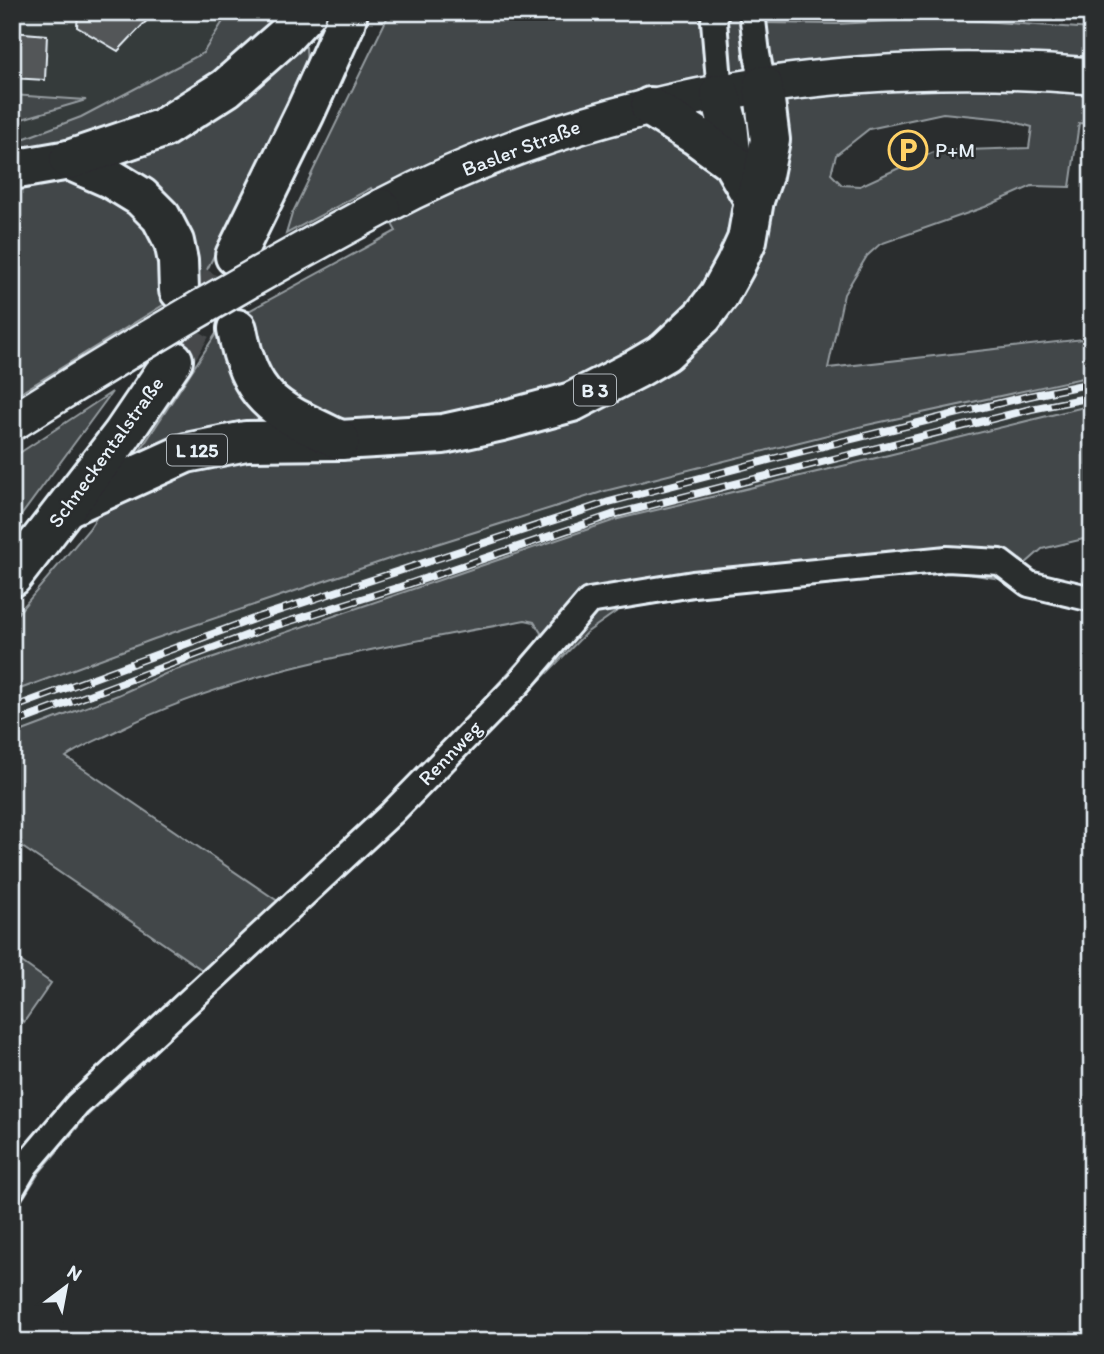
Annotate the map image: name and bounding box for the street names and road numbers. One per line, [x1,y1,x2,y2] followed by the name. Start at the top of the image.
[458,114,583,181] street label: Basler Straße
[42,371,169,532] street label: Schneckentalstraße
[574,374,616,406] road number: B 3
[167,435,227,466] road number: L 125
[413,715,487,790] street label: Rennweg

